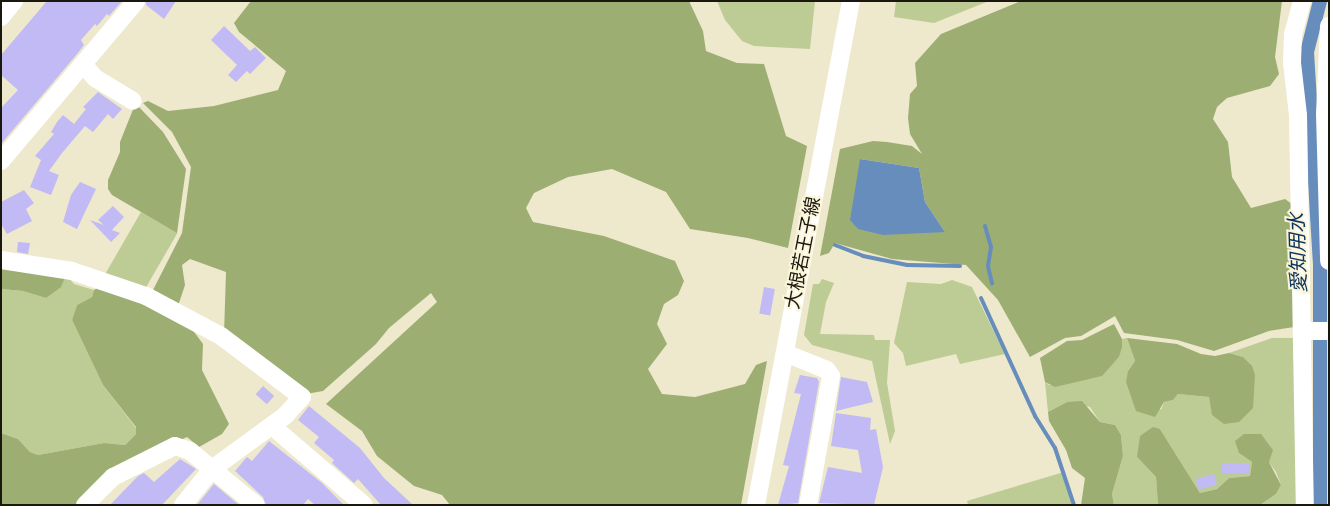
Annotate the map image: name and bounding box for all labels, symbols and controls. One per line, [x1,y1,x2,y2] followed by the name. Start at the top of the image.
[781,195,825,311] street label: 大根若王子線
[1285,213,1311,293] water label: 愛知用水

